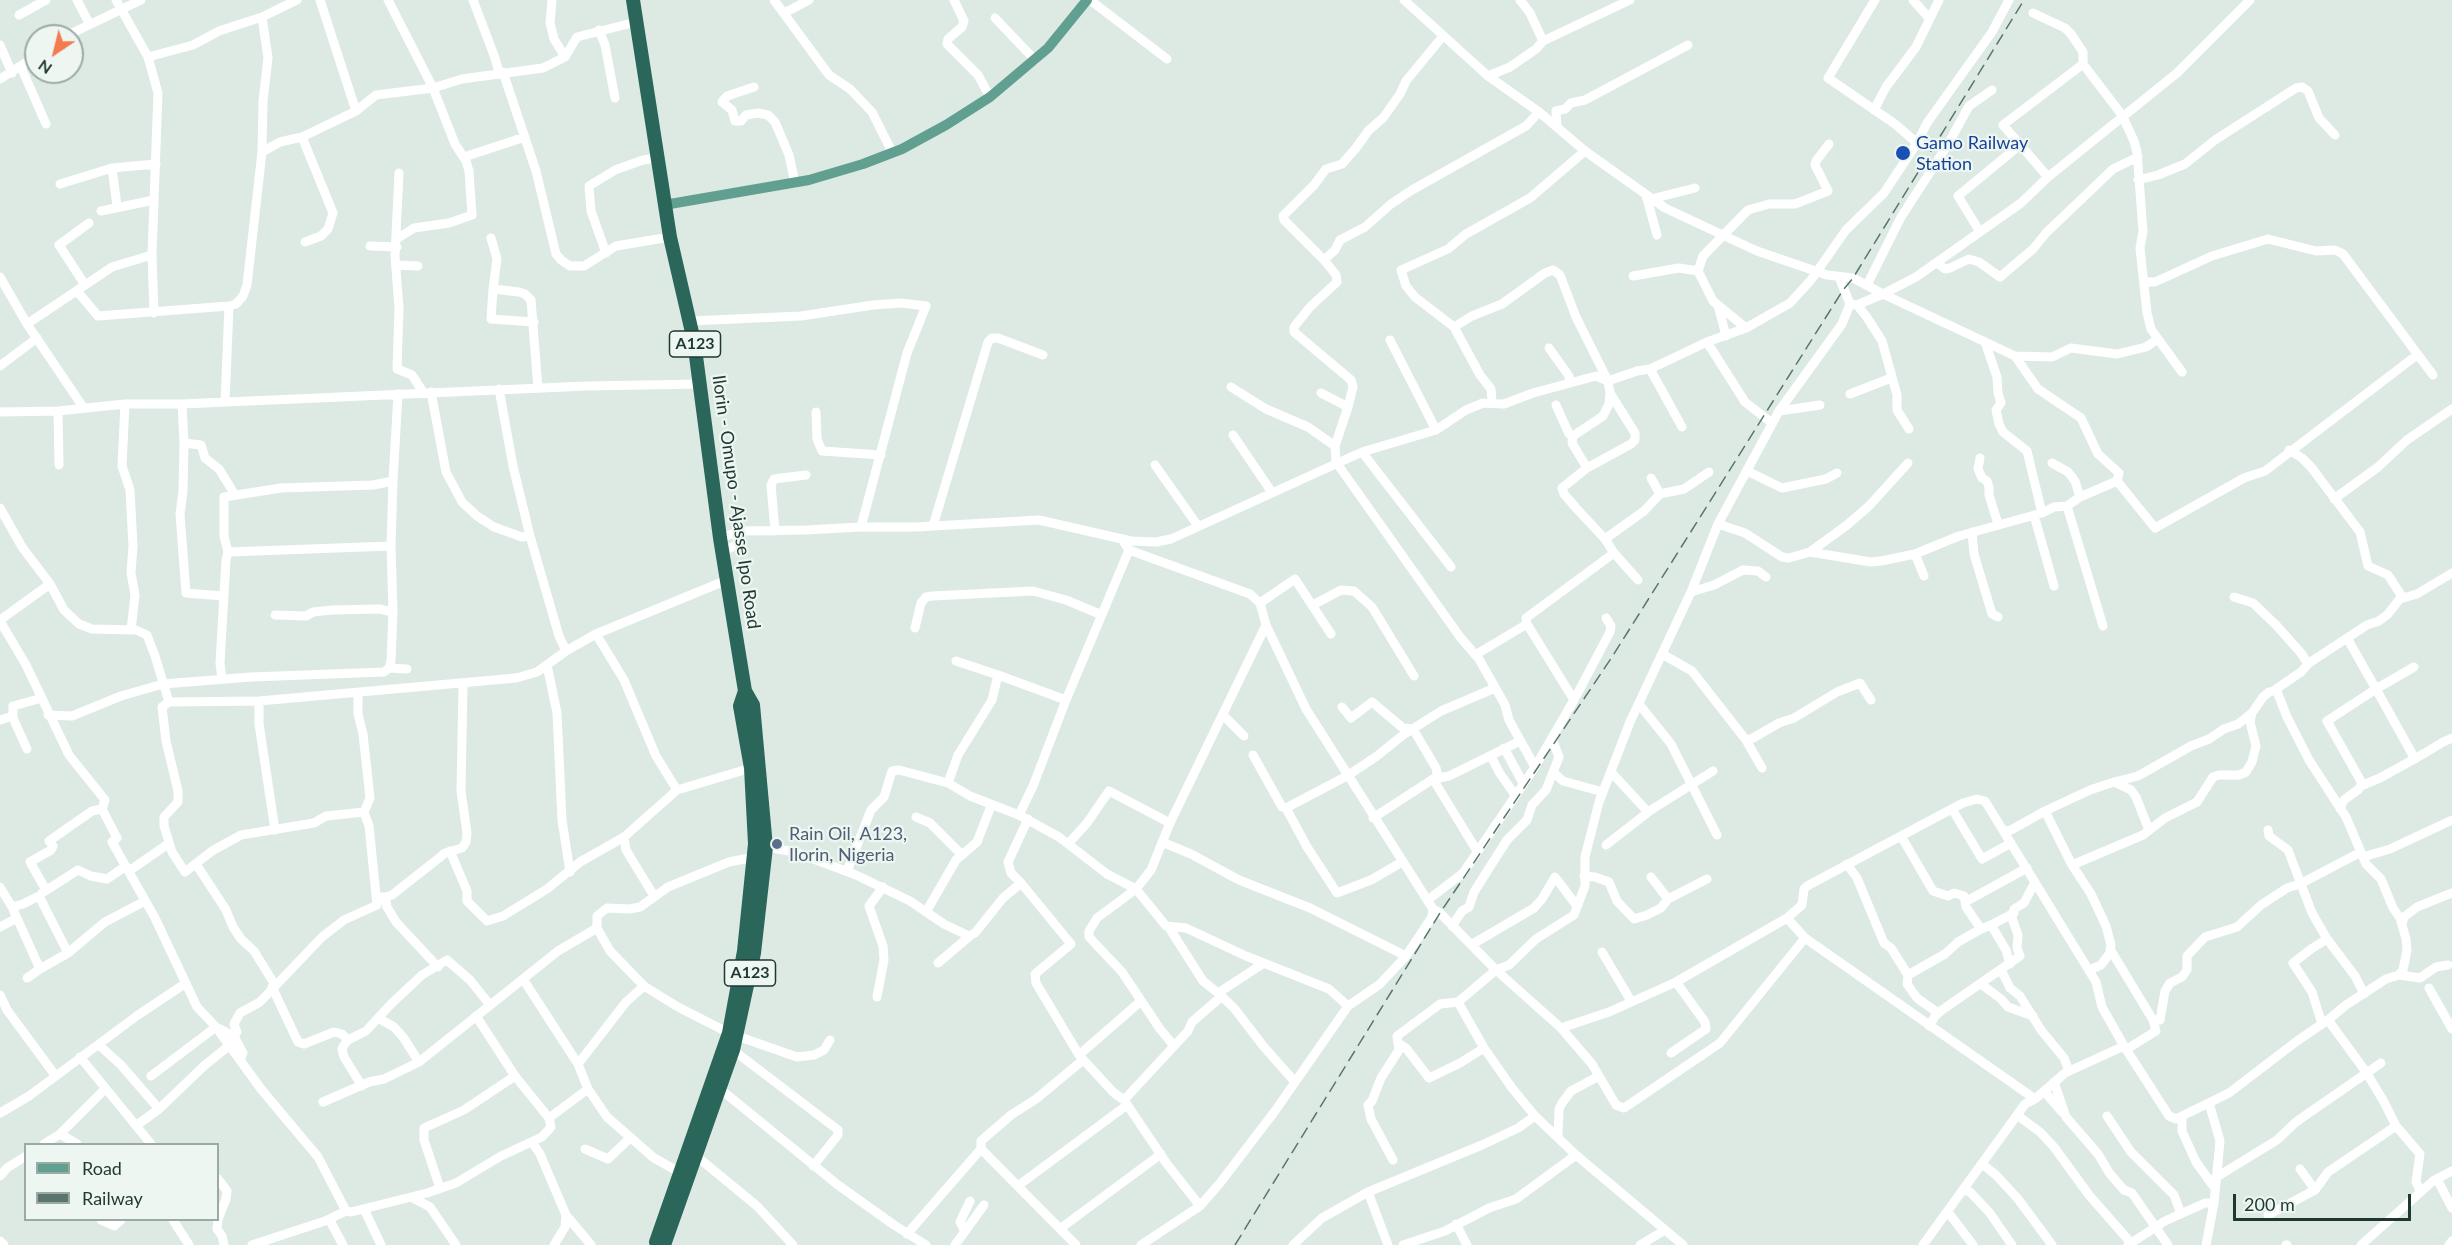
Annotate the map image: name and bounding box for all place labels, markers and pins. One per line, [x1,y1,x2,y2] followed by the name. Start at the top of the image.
[1916,132,2028,174] place label: Gamo Railway Station
[1894,144,1912,162] marker: Gamo Railway Station
[789,823,907,866] place label: Rain Oil, A123, Ilorin, Nigeria
[770,837,784,851] marker: Rain Oil, A123, Ilorin, Nigeria

